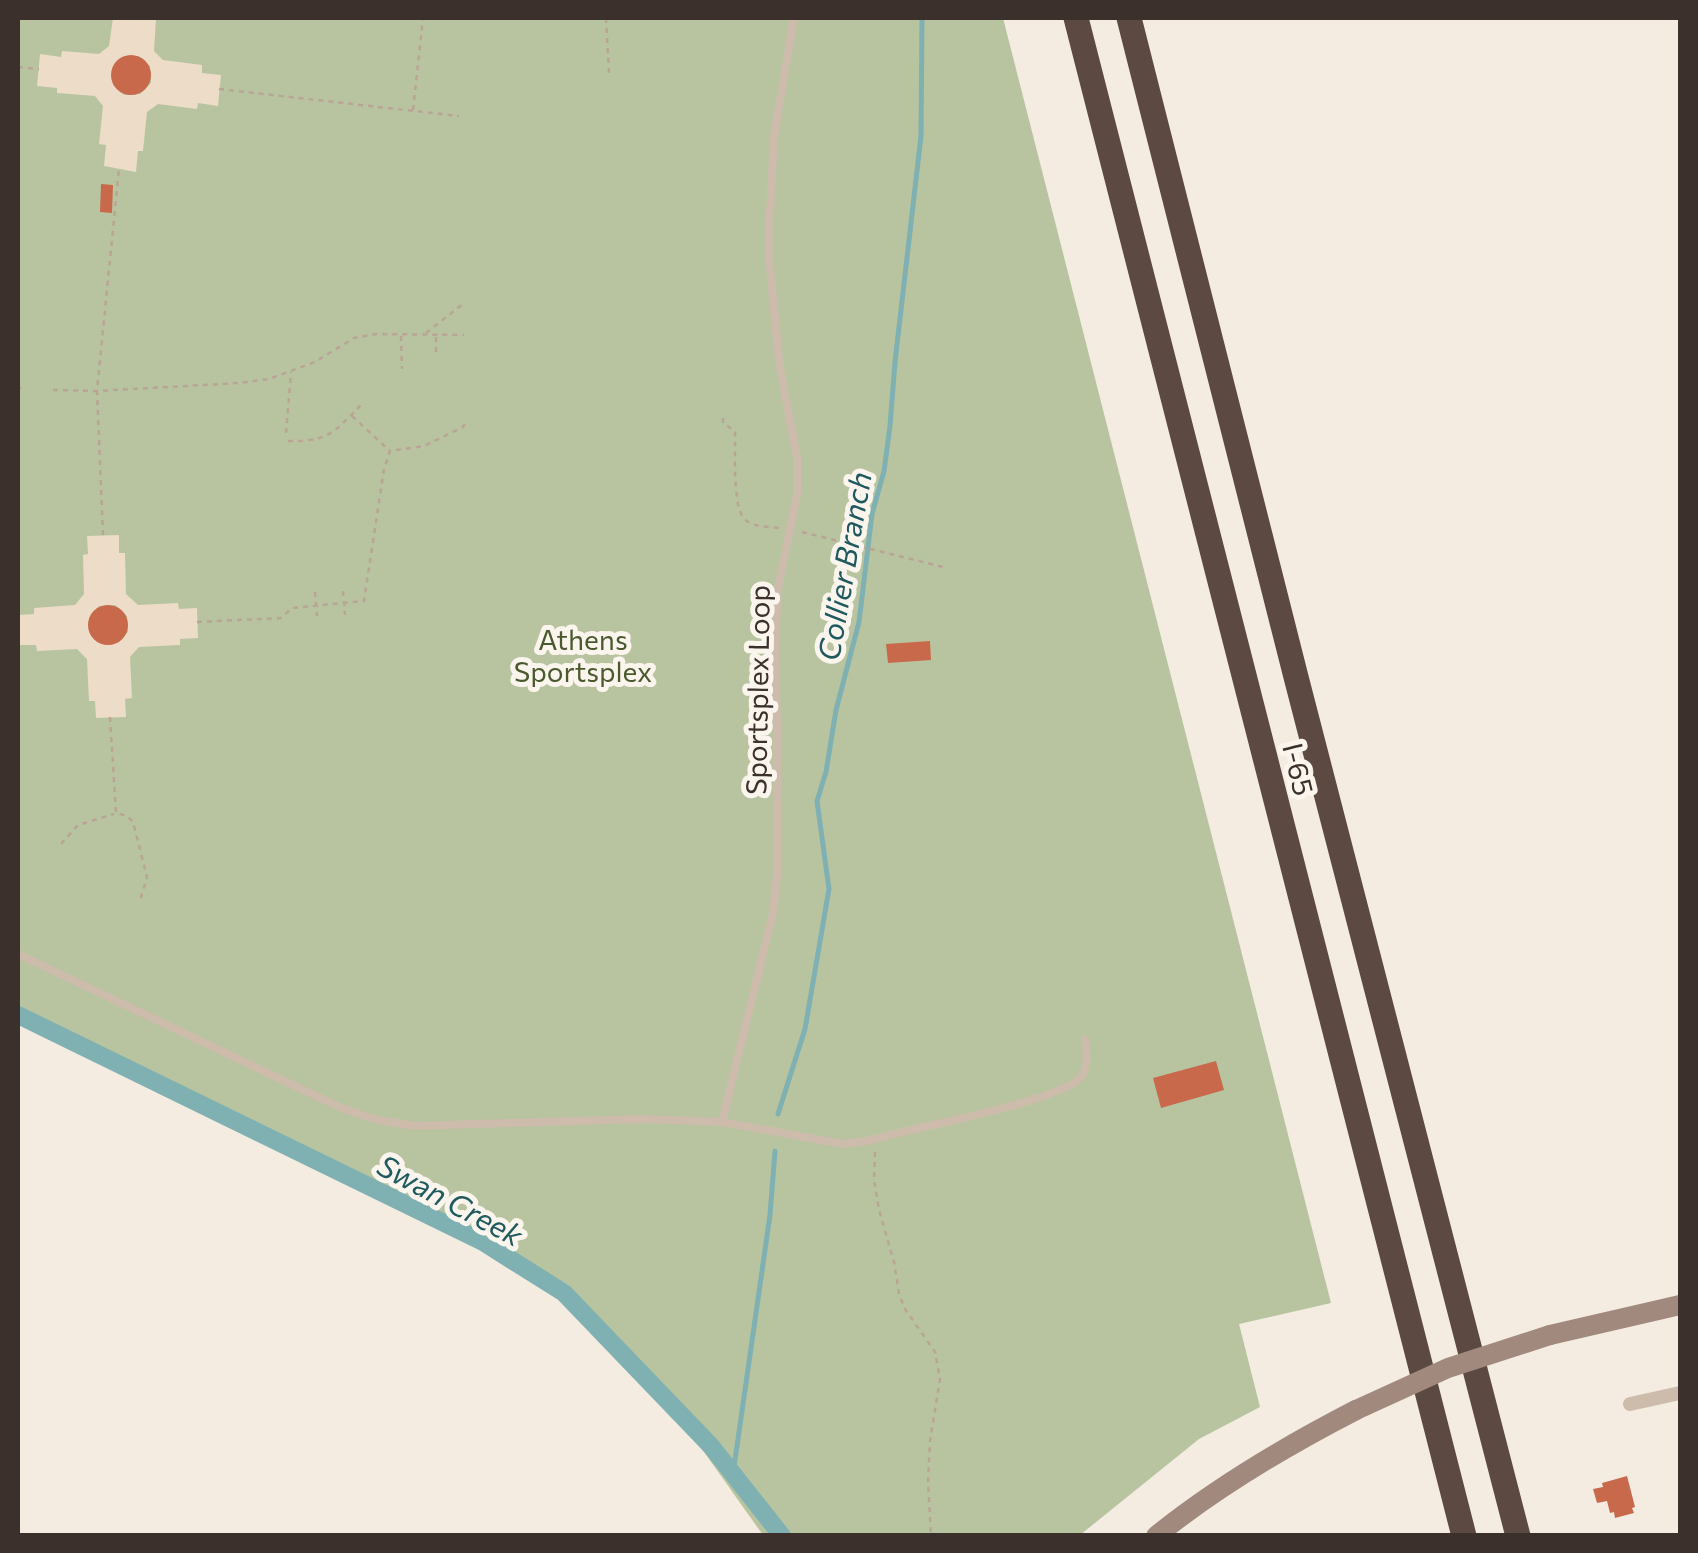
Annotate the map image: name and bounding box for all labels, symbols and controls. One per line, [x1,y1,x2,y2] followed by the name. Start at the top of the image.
[808,469,878,663] water label: Collier Branch
[738,585,776,795] street label: Sportsplex Loop
[514,622,652,688] park label: Athens Sportsplex
[1276,739,1322,799] street label: I-65
[372,1145,531,1253] water label: Swan Creek

